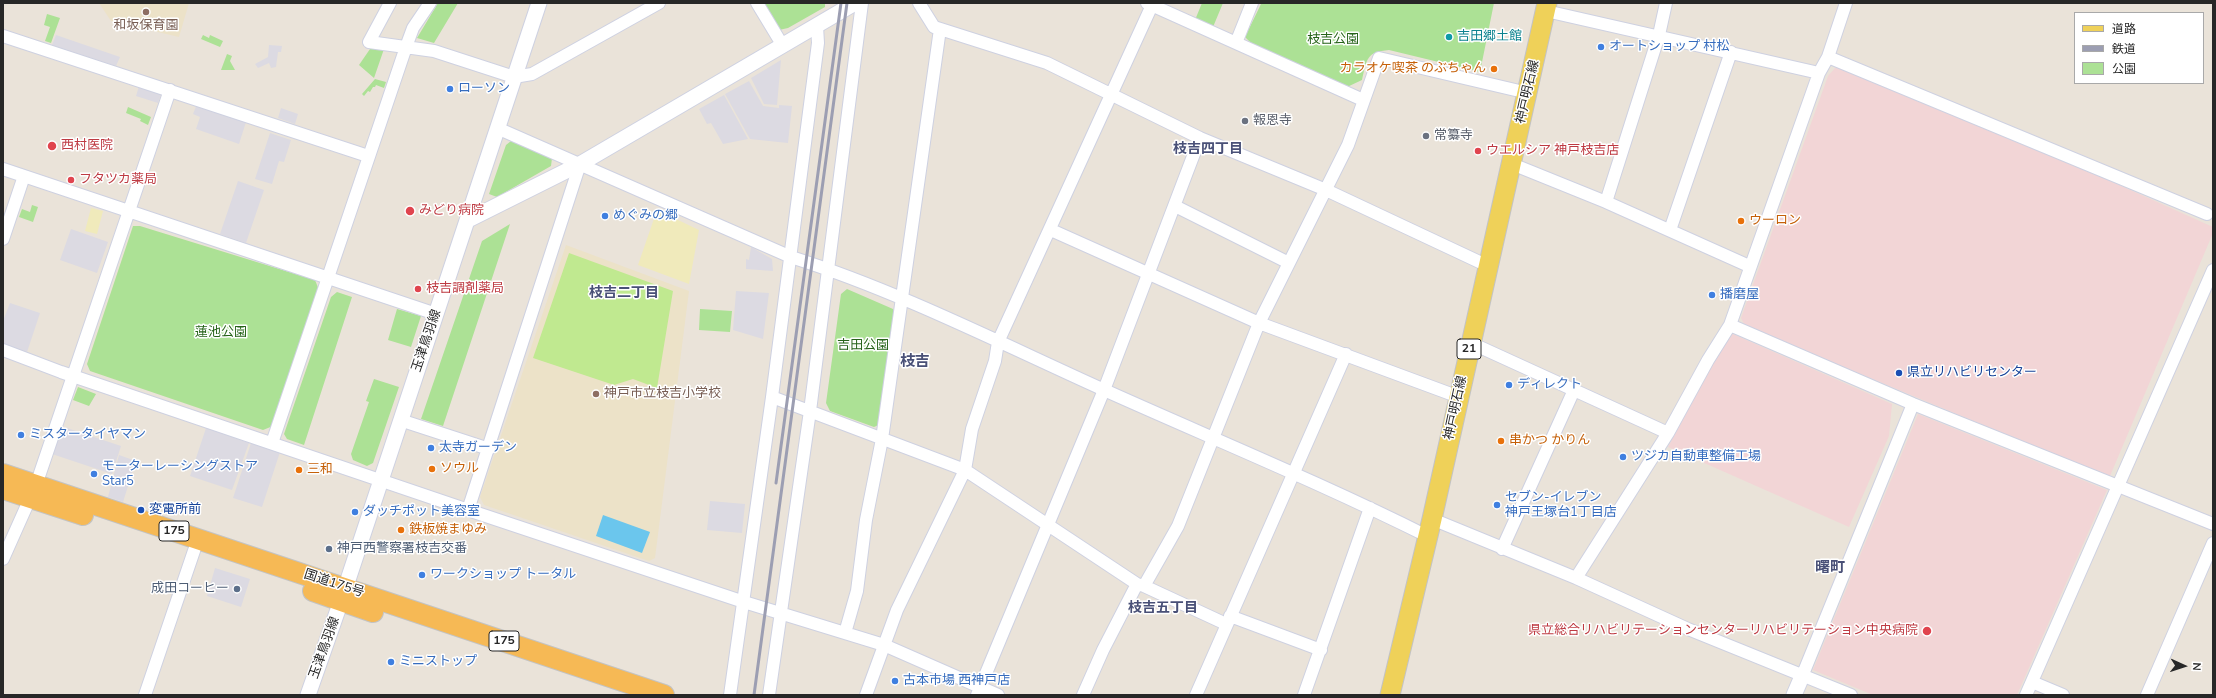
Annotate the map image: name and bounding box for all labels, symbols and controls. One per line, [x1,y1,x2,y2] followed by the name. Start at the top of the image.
[141,7,151,17] marker: 和坂保育園
[2074,12,2204,84] legend
[114,18,178,34] place label: 和坂保育園
[2112,21,2136,37] text: 道路
[1457,29,1522,45] place label: 吉田郷土館
[1307,32,1359,48] park label: 枝吉公園
[1444,32,1454,42] marker: 吉田郷土館
[1609,39,1729,55] place label: オートショップ 村松
[2112,41,2136,57] text: 鉄道
[1596,42,1606,52] marker: オートショップ 村松
[1513,59,1543,125] street label: 神戸明石線
[1340,61,1486,77] place label: カラオケ喫茶 のぶちゃん
[2112,61,2136,77] text: 公園
[1489,64,1499,74] marker: カラオケ喫茶 のぶちゃん
[458,81,510,97] place label: ローソン
[445,84,455,94] marker: ローソン
[1253,113,1292,129] place label: 報恩寺
[1240,116,1250,126] marker: 報恩寺
[1434,128,1473,144] place label: 常纂寺
[1421,131,1431,141] marker: 常纂寺
[61,138,113,154] place label: 西村医院
[46,140,58,152] marker: 西村医院
[1173,142,1243,158] district label: 枝吉四丁目
[1486,143,1619,159] place label: ウエルシア 神戸枝吉店
[1473,146,1483,156] marker: ウエルシア 神戸枝吉店
[79,172,157,188] place label: フタツカ薬局
[66,175,76,185] marker: フタツカ薬局
[419,203,484,219] place label: みどり病院
[404,205,416,217] marker: みどり病院
[613,208,678,224] place label: めぐみの郷
[600,211,610,221] marker: めぐみの郷
[1749,213,1801,229] place label: ウーロン
[1736,216,1746,226] marker: ウーロン
[426,281,504,297] place label: 枝吉調剤薬局
[413,284,423,294] marker: 枝吉調剤薬局
[589,286,659,302] district label: 枝吉二丁目
[1720,287,1759,303] place label: 播磨屋
[1707,290,1717,300] marker: 播磨屋
[409,308,445,374] street label: 玉津鳥羽線
[195,325,247,341] park label: 蓮池公園
[837,338,889,354] park label: 吉田公園
[1457,339,1481,359] road number: 21
[900,353,930,371] district label: 枝吉
[1907,365,2037,381] place label: 県立リハビリセンター
[1894,368,1904,378] marker: 県立リハビリセンター
[1442,375,1470,441] street label: 神戸明石線
[1517,377,1582,393] place label: ディレクト
[1504,380,1514,390] marker: ディレクト
[604,386,721,402] place label: 神戸市立枝吉小学校
[591,389,601,399] marker: 神戸市立枝吉小学校
[29,427,146,443] place label: ミスタータイヤマン
[16,430,26,440] marker: ミスタータイヤマン
[1509,433,1590,449] place label: 串かつ かりん
[1496,436,1506,446] marker: 串かつ かりん
[439,440,517,456] place label: 太寺ガーデン
[426,443,436,453] marker: 太寺ガーデン
[1631,449,1761,465] place label: ツジカ自動車整備工場
[1618,452,1628,462] marker: ツジカ自動車整備工場
[102,459,258,490] place label: モーターレーシングストア Star5
[440,461,479,477] place label: ソウル
[307,462,333,478] place label: 三和
[427,464,437,474] marker: ソウル
[294,465,304,475] marker: 三和
[89,469,99,479] marker: モーターレーシングストア Star5
[1505,490,1617,521] place label: セブン-イレブン 神戸王塚台1丁目店
[1492,500,1502,510] marker: セブン-イレブン 神戸王塚台1丁目店
[149,502,201,518] place label: 変電所前
[363,504,480,520] place label: ダッチポット美容室
[136,505,146,515] marker: 変電所前
[350,507,360,517] marker: ダッチポット美容室
[159,521,189,541] road number: 175
[409,522,487,538] place label: 鉄板焼まゆみ
[396,525,406,535] marker: 鉄板焼まゆみ
[337,541,467,557] place label: 神戸西警察署枝吉交番
[324,544,334,554] marker: 神戸西警察署枝吉交番
[1815,559,1845,577] district label: 曙町
[302,567,366,601] street label: 国道175号
[430,567,576,583] place label: ワークショップ トータル
[417,570,427,580] marker: ワークショップ トータル
[151,581,229,597] place label: 成田コーヒー
[232,584,242,594] marker: 成田コーヒー
[1128,601,1198,617] district label: 枝吉五丁目
[307,615,343,681] street label: 玉津鳥羽線
[1528,623,1918,639] place label: 県立総合リハビリテーションセンターリハビリテーション中央病院
[1921,625,1933,637] marker: 県立総合リハビリテーションセンターリハビリテーション中央病院
[489,631,519,651] road number: 175
[2164,646,2204,686] north arrow
[399,654,477,670] place label: ミニストップ
[386,657,396,667] marker: ミニストップ
[2189,662,2204,671] text: N
[903,673,1010,689] place label: 古本市場 西神戸店
[890,676,900,686] marker: 古本市場 西神戸店

